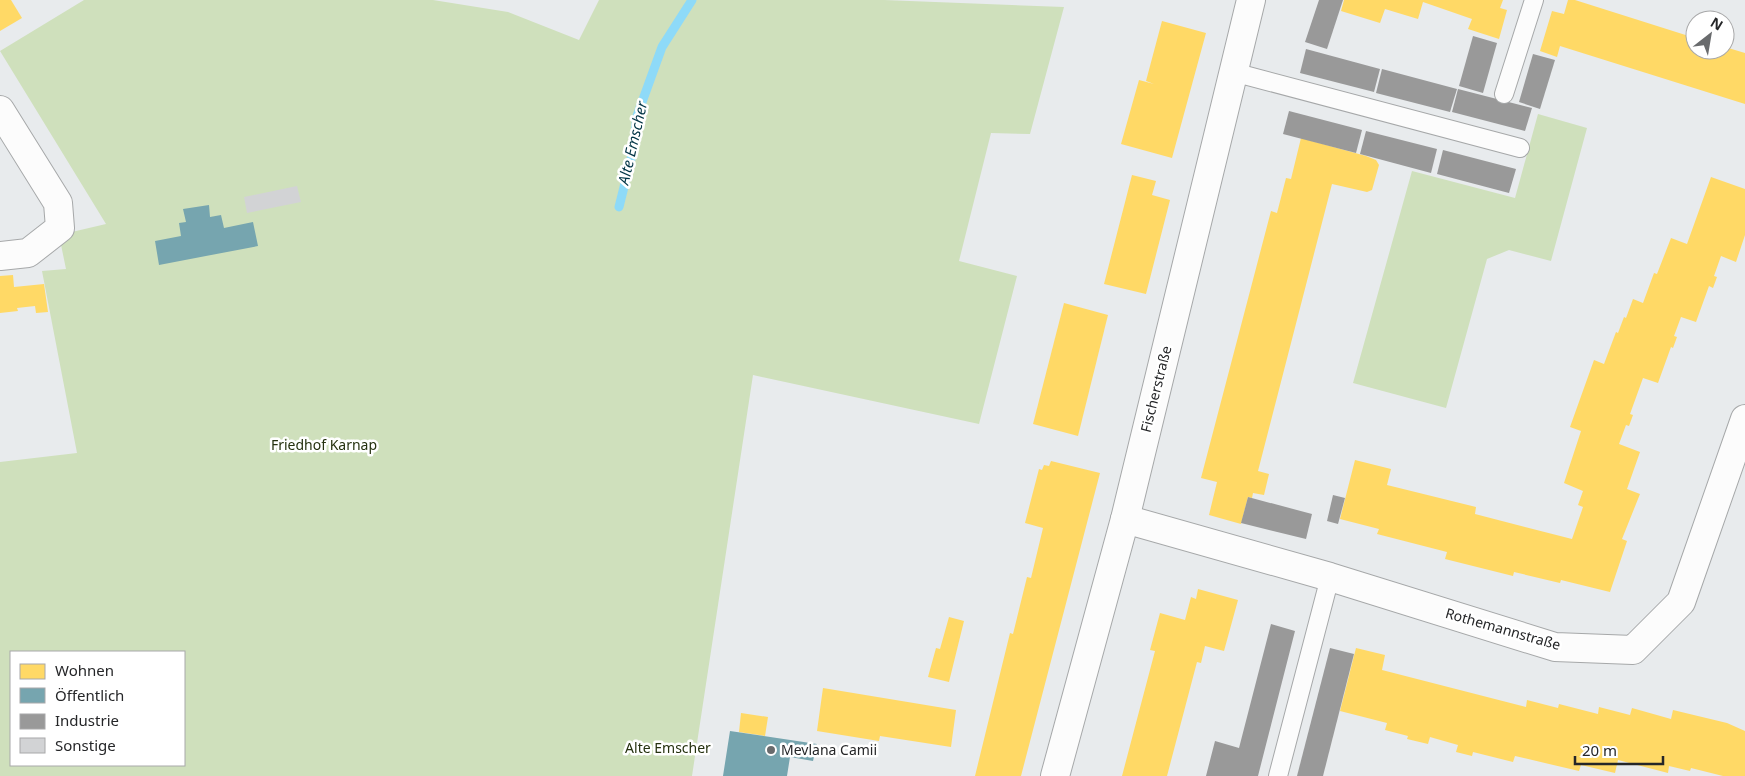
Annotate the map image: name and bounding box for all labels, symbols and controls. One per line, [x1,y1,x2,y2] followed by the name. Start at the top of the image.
[1685,10,1735,60] north arrow
[1707,12,1727,35] text: N
[613,98,652,187] water label: Alte Emscher
[1136,344,1175,434] street label: Fischerstraße
[271,435,377,454] park label: Friedhof Karnap
[1443,603,1563,654] street label: Rothemannstraße
[10,651,185,766] legend
[55,660,114,680] text: Wohnen
[55,685,124,705] text: Öffentlich
[55,710,119,730] text: Industrie
[1575,734,1662,766] scale bar
[55,735,116,755] text: Sonstige
[625,738,711,757] park label: Alte Emscher
[781,740,877,759] place label: Mevlana Camii
[1582,740,1617,760] text: 20 m
[765,744,777,756] marker: Mevlana Camii

